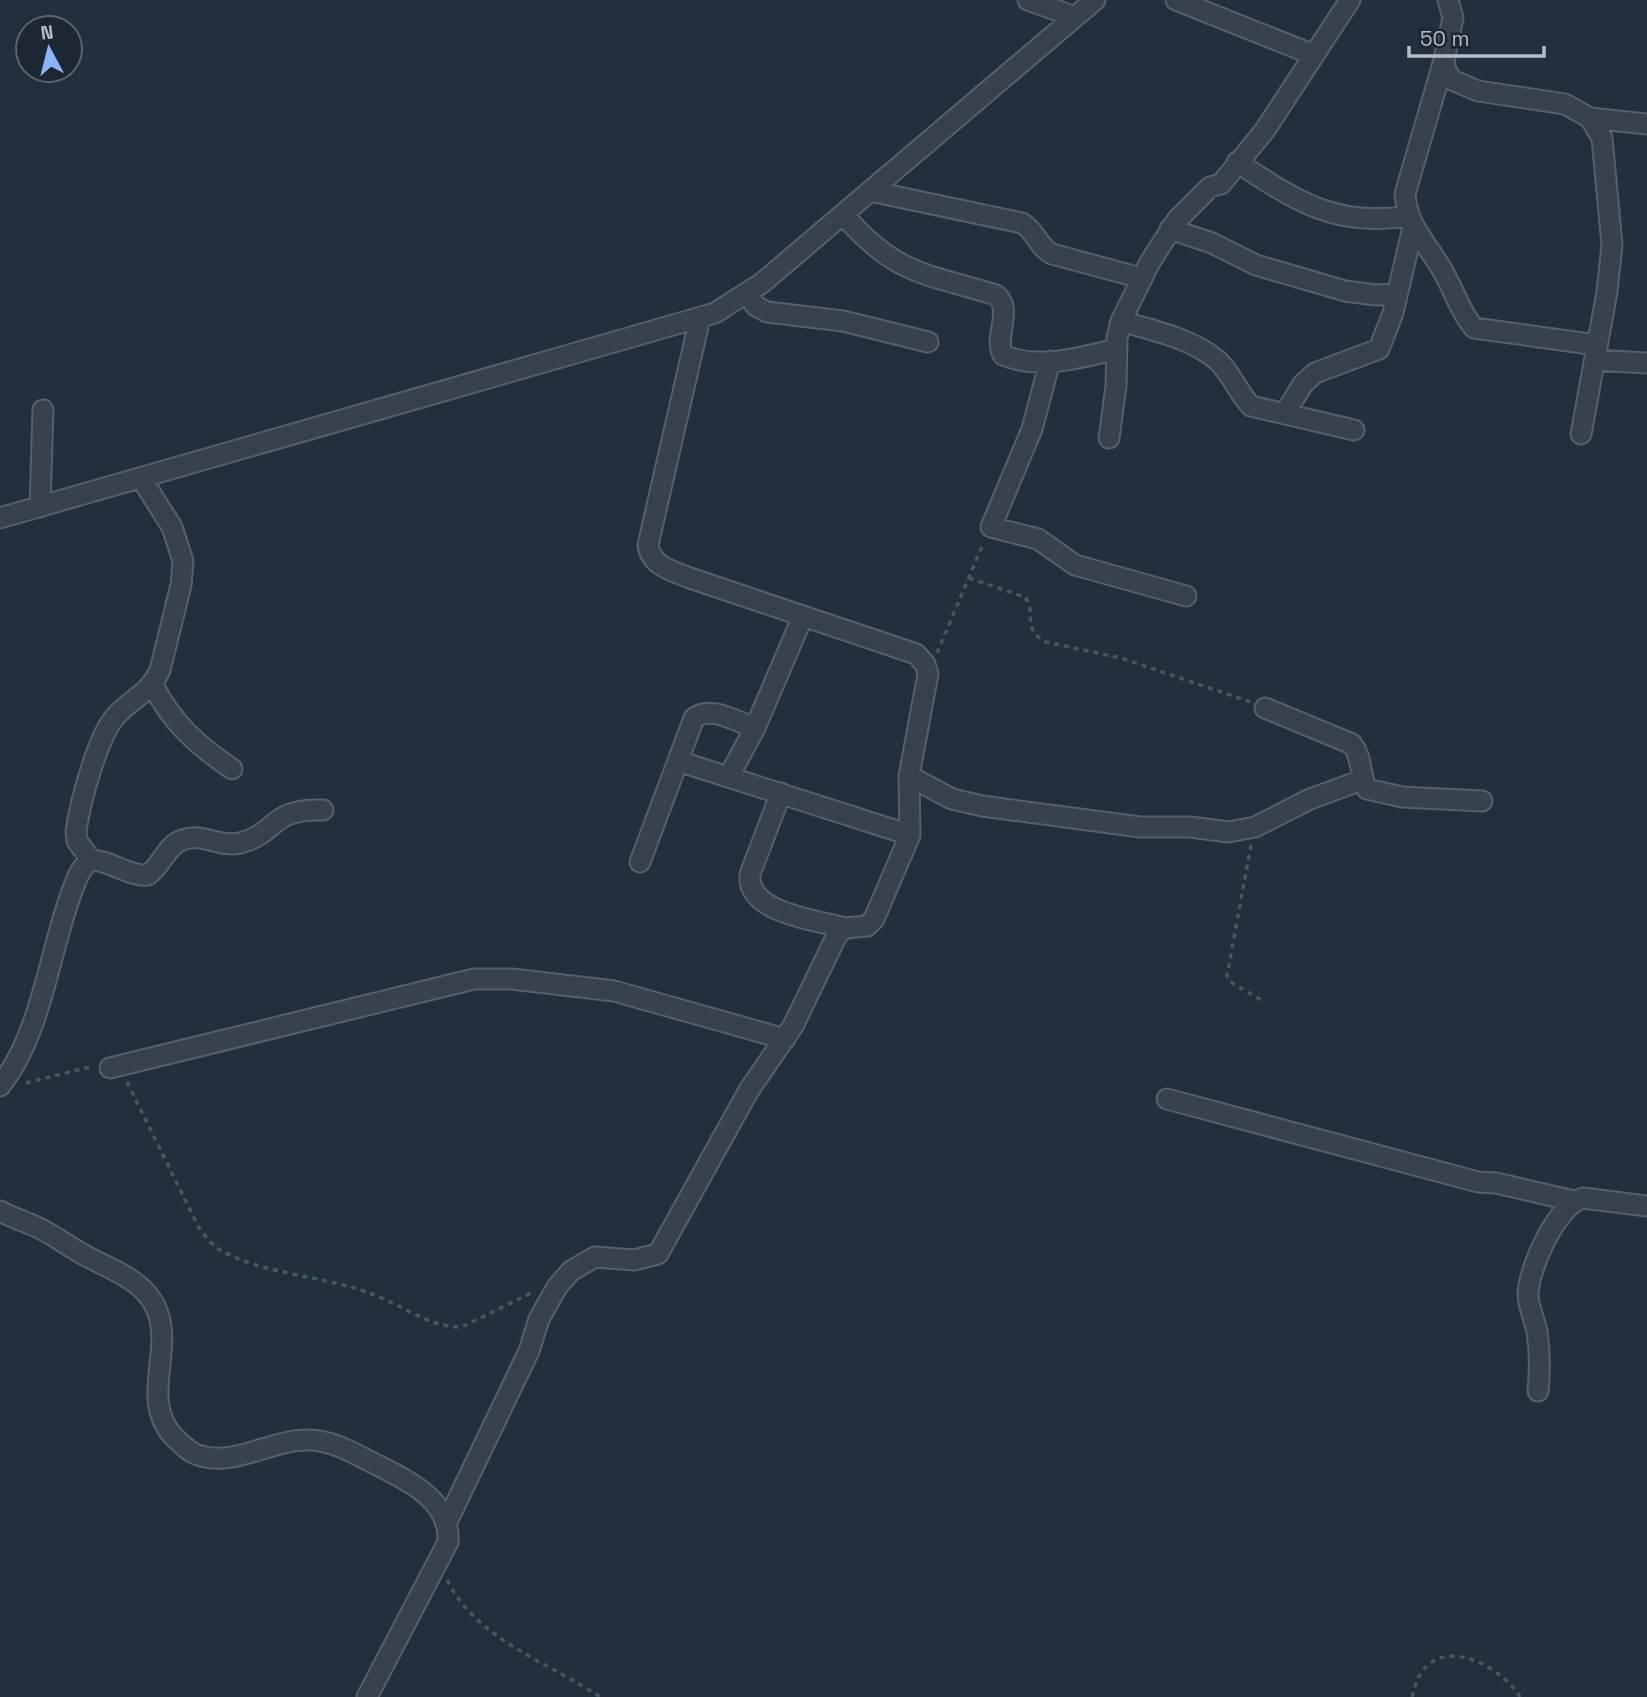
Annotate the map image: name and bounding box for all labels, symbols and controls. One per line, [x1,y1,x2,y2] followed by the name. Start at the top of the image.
[14,14,84,84] north arrow
[1409,14,1544,58] scale bar
[39,19,55,46] text: N
[1420,25,1470,52] text: 50 m

